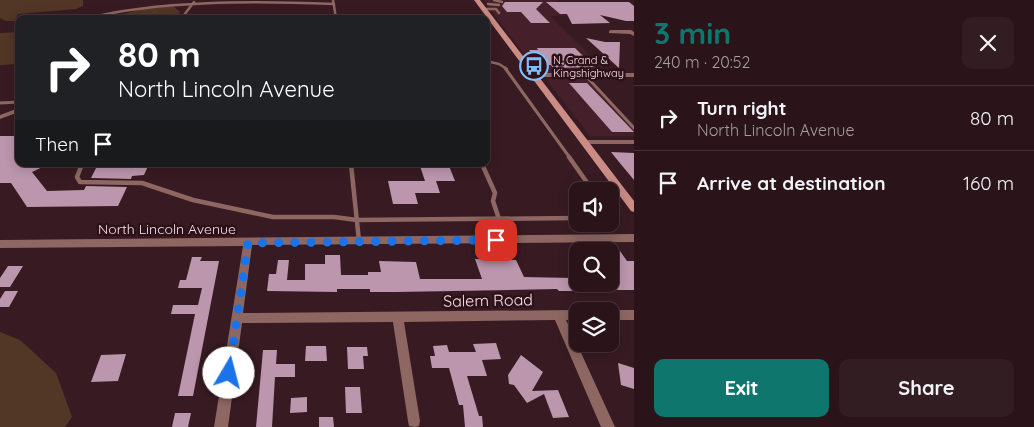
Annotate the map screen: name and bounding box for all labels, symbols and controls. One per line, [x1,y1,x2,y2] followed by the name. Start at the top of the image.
[654,14,731,52] text: 3 min
[962,17,1014,69] button: close
[118,32,201,76] text: 80 m
[35,35,100,100] icon: right
[519,51,549,81] bus stop icon: N. Grand & Kingshighway
[654,52,750,72] text: 240 m · 20:52
[553,53,624,80] place label: N. Grand & Kingshighway
[118,75,335,103] text: North Lincoln Avenue
[697,96,786,120] text: Turn right
[654,104,682,132] icon: right
[970,106,1014,130] text: 80 m
[697,120,855,140] text: North Lincoln Avenue
[89,130,117,158] icon: arrive
[35,132,79,156] text: Then
[654,169,682,197] icon: arrive
[697,171,886,195] text: Arrive at destination
[963,171,1014,195] text: 160 m
[569,182,619,352] map controls
[569,182,619,232] button: sound
[475,219,517,261] pin
[98,220,236,238] street label: North Lincoln Avenue
[482,226,510,254] icon: arrive
[569,242,619,292] button: search
[443,289,533,311] street label: Salem Road
[569,302,619,352] button: layers
[202,346,254,398] position arrow
[654,359,829,417] button: Exit
[839,359,1014,417] button: Share

